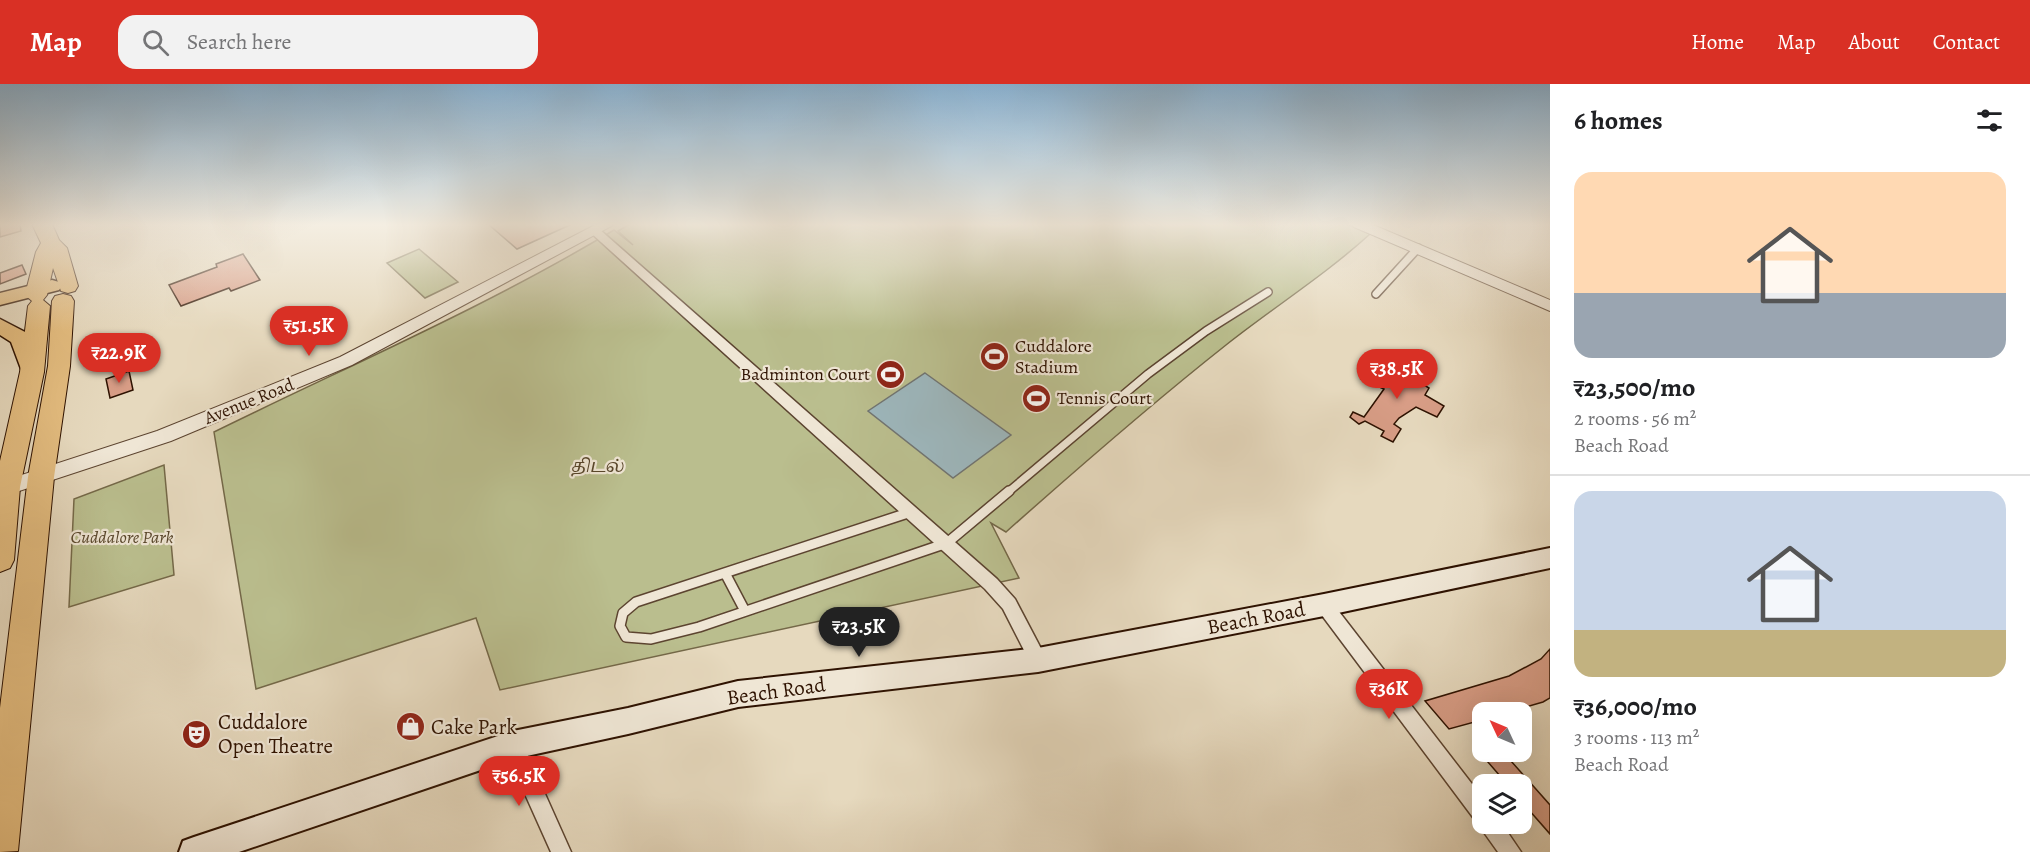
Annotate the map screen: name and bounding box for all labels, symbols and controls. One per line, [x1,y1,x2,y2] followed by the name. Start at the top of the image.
[118,15,538,69] search box
[30,23,82,61] text: Map
[139,26,172,59] icon: search
[187,27,291,57] text: Search here
[1691,28,1744,56] text: Home
[1777,28,1815,56] text: Map
[1848,28,1900,56] text: About
[1933,28,2000,56] text: Contact
[1574,103,1663,138] text: 6 homes
[1973,104,2006,137] icon: filters
[1736,211,1844,319] icon: home
[260,306,358,357] pin: ₹51.5K
[284,312,334,339] text: ₹51.5K
[70,333,168,384] pin: ₹22.9K
[1015,334,1092,379] place label: Cuddalore Stadium
[92,339,146,366] text: ₹22.9K
[978,340,1010,372] sports icon: Cuddalore Stadium
[1348,349,1446,400] pin: ₹38.5K
[1371,355,1423,382] text: ₹38.5K
[875,358,907,390] sports icon: Badminton Court
[741,362,870,386] place label: Badminton Court
[1574,370,1695,405] text: ₹23,500/mo
[200,372,298,430] street label: Avenue Road
[1020,382,1052,414] sports icon: Tennis Court
[1057,386,1152,410] place label: Tennis Court
[1574,405,1696,432] text: 2 rooms · 56 m²
[1574,432,1669,459] text: Beach Road
[570,454,625,478] park label: திடல்
[70,525,174,549] park label: Cuddalore Park
[1736,530,1844,638] icon: home
[1204,595,1308,641] street label: Beach Road
[810,607,908,658] pin: ₹23.5K
[833,613,885,640] text: ₹23.5K
[1353,669,1425,720] pin: ₹36K
[725,670,828,712] street label: Beach Road
[1370,675,1408,702] text: ₹36K
[1574,689,1697,724] text: ₹36,000/mo
[1472,702,1532,762] north arrow
[1472,702,1532,834] map controls
[218,708,333,760] place label: Cuddalore Open Theatre
[394,711,426,743] shop icon: Cake Park
[431,713,517,741] place label: Cake Park
[181,718,213,750] theatre icon: Cuddalore Open Theatre
[1574,724,1699,751] text: 3 rooms · 113 m²
[1574,751,1669,778] text: Beach Road
[470,756,568,807] pin: ₹56.5K
[493,762,545,789] text: ₹56.5K
[1472,774,1532,834] button: layers

